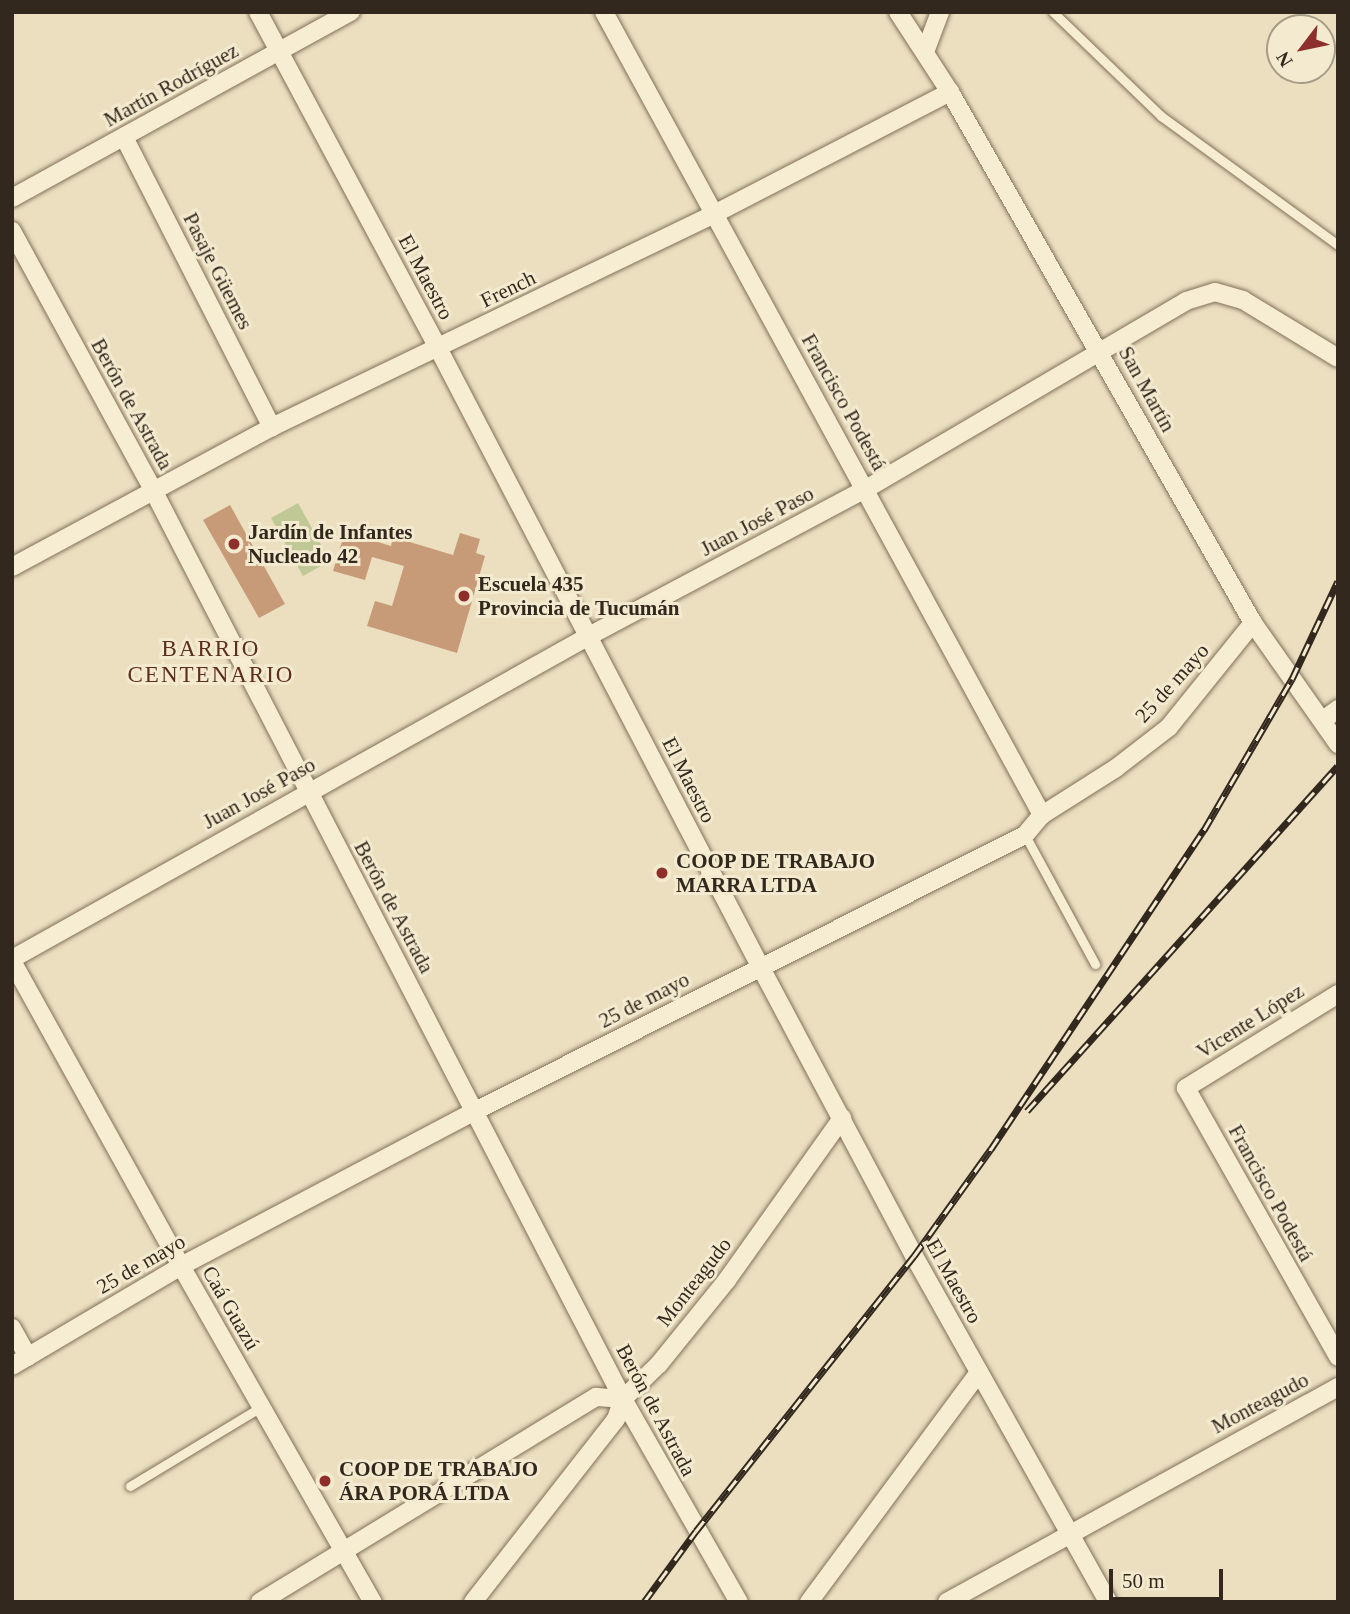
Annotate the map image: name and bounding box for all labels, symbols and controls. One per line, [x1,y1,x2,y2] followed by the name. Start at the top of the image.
[1266,14,1336,84] north arrow
[99,38,243,132] street label: Martín Rodríguez
[1272,48,1297,71] text: N
[178,208,258,334] street label: Pasaje Güemes
[393,230,459,324] street label: El Maestro
[476,265,540,313] street label: French
[796,329,892,475] street label: Francisco Podestá
[85,334,179,474] street label: Berón de Astrada
[1113,342,1181,436] street label: San Martín
[696,481,818,561] street label: Juan José Paso
[248,519,413,569] place label: Jardín de Infantes Nucleado 42
[226,536,242,552] marker: Jardín de Infantes Nucleado 42
[478,571,680,621] place label: Escuela 435 Provincia de Tucumán
[456,588,472,604] marker: Escuela 435 Provincia de Tucumán
[129,635,293,689] district label: BARRIO CENTENARIO
[1130,638,1214,728] street label: 25 de mayo
[657,733,721,827] street label: El Maestro
[198,752,320,834] street label: Juan José Paso
[348,836,440,978] street label: Berón de Astrada
[676,848,877,898] place label: COOP DE TRABAJO MARRA LTDA
[654,865,670,881] marker: COOP DE TRABAJO MARRA LTDA
[595,967,693,1033] street label: 25 de mayo
[1192,978,1308,1064] street label: Vicente López
[1223,1120,1319,1266] street label: Francisco Podestá
[92,1229,190,1299] street label: 25 de mayo
[651,1232,737,1332] street label: Monteagudo
[921,1234,987,1328] street label: El Maestro
[197,1262,265,1354] street label: Caá Guazú
[610,1339,702,1481] street label: Berón de Astrada
[1207,1367,1313,1439] street label: Monteagudo
[339,1456,540,1506] place label: COOP DE TRABAJO ÁRA PORÁ LTDA
[317,1473,333,1489] marker: COOP DE TRABAJO ÁRA PORÁ LTDA
[1112,1554,1226,1598] scale bar
[1122,1569,1165,1593] text: 50 m

